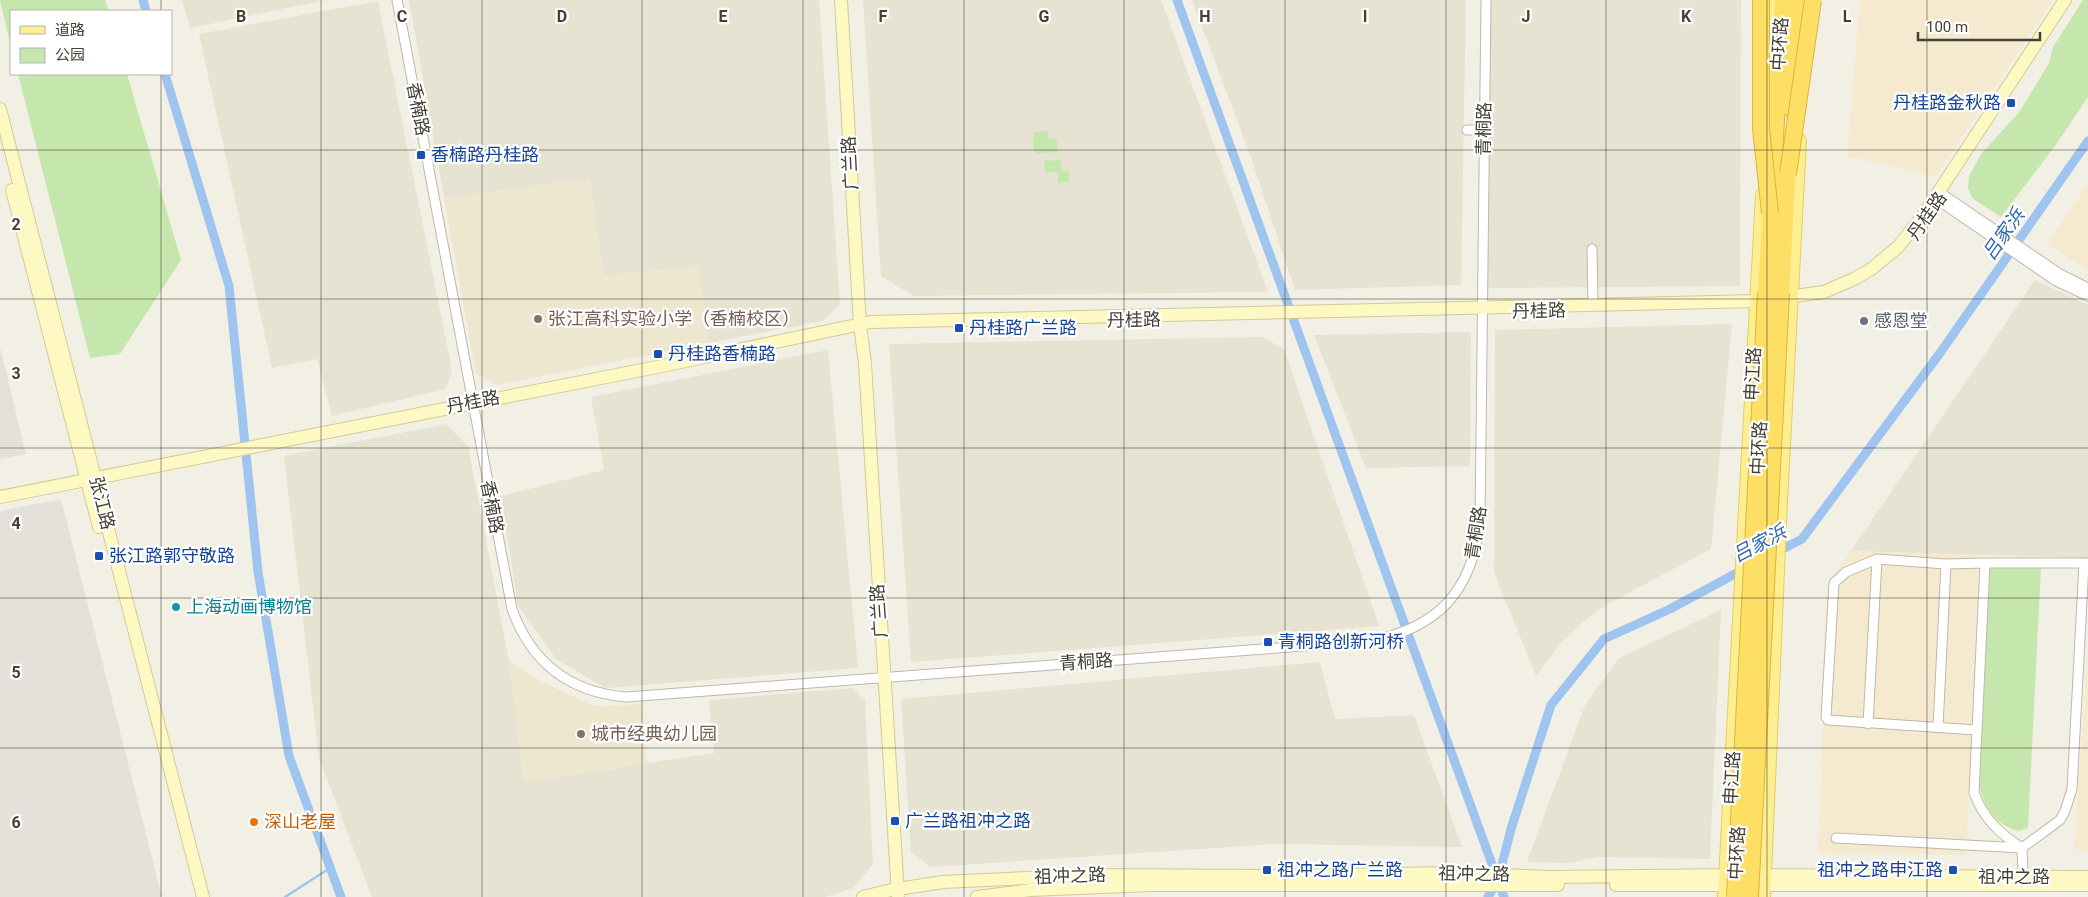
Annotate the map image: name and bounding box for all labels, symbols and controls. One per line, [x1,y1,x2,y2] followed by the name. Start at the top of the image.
[236,7,246,26] text: B
[397,7,407,26] text: C
[557,7,567,26] text: D
[719,7,728,26] text: E
[879,7,888,26] text: F
[1039,7,1050,26] text: G
[1199,7,1211,26] text: H
[1363,7,1367,26] text: I
[1522,7,1530,26] text: J
[1681,7,1692,26] text: K
[1843,7,1852,26] text: L
[10,10,172,75] legend
[1918,10,2040,42] scale bar
[1767,16,1792,72] street label: 中环路
[1926,18,1968,36] text: 100 m
[55,21,85,39] text: 道路
[55,46,85,64] text: 公园
[403,80,434,137] street label: 香楠路
[1893,92,2001,113] place label: 丹桂路金秋路
[2005,97,2017,109] marker: 丹桂路金秋路
[1473,102,1494,156] street label: 青桐路
[838,136,861,191] street label: 广兰路
[431,144,539,165] place label: 香楠路丹桂路
[415,149,427,161] marker: 香楠路丹桂路
[1903,188,1951,244] street label: 丹桂路
[1978,203,2030,264] water label: 吕家浜
[11,215,21,234] text: 2
[1512,300,1566,321] street label: 丹桂路
[548,308,800,329] place label: 张江高科实验小学（香楠校区）
[1107,309,1161,330] street label: 丹桂路
[1874,310,1928,331] place label: 感恩堂
[532,313,544,325] marker: 张江高科实验小学（香楠校区）
[1858,315,1870,327] marker: 感恩堂
[969,317,1077,338] place label: 丹桂路广兰路
[953,322,965,334] marker: 丹桂路广兰路
[668,343,776,364] place label: 丹桂路香楠路
[1741,346,1764,401] street label: 申江路
[652,348,664,360] marker: 丹桂路香楠路
[11,364,21,383] text: 3
[444,386,501,417] street label: 丹桂路
[1747,420,1770,475] street label: 中环路
[86,474,119,532] street label: 张江路
[477,478,508,535] street label: 香楠路
[1461,505,1490,561] street label: 青桐路
[11,514,21,533] text: 4
[1729,519,1792,567] water label: 吕家浜
[109,545,235,566] place label: 张江路郭守敬路
[93,550,105,562] marker: 张江路郭守敬路
[866,583,891,639] street label: 广兰路
[186,596,312,617] place label: 上海动画博物馆
[170,601,182,613] marker: 上海动画博物馆
[1278,631,1404,652] place label: 青桐路创新河桥
[1262,636,1274,648] marker: 青桐路创新河桥
[1058,649,1114,674] street label: 青桐路
[11,663,21,682] text: 5
[591,723,717,744] place label: 城市经典幼儿园
[575,728,587,740] marker: 城市经典幼儿园
[1720,750,1743,805] street label: 申江路
[905,810,1031,831] place label: 广兰路祖冲之路
[264,811,336,832] place label: 深山老屋
[11,813,21,832] text: 6
[889,815,901,827] marker: 广兰路祖冲之路
[248,816,260,828] marker: 深山老屋
[1725,825,1748,880] street label: 中环路
[1277,859,1403,880] place label: 祖冲之路广兰路
[1817,859,1943,880] place label: 祖冲之路申江路
[1438,862,1510,885] street label: 祖冲之路
[1034,864,1106,887] street label: 祖冲之路
[1261,864,1273,876] marker: 祖冲之路广兰路
[1947,864,1959,876] marker: 祖冲之路申江路
[1978,866,2050,887] street label: 祖冲之路

